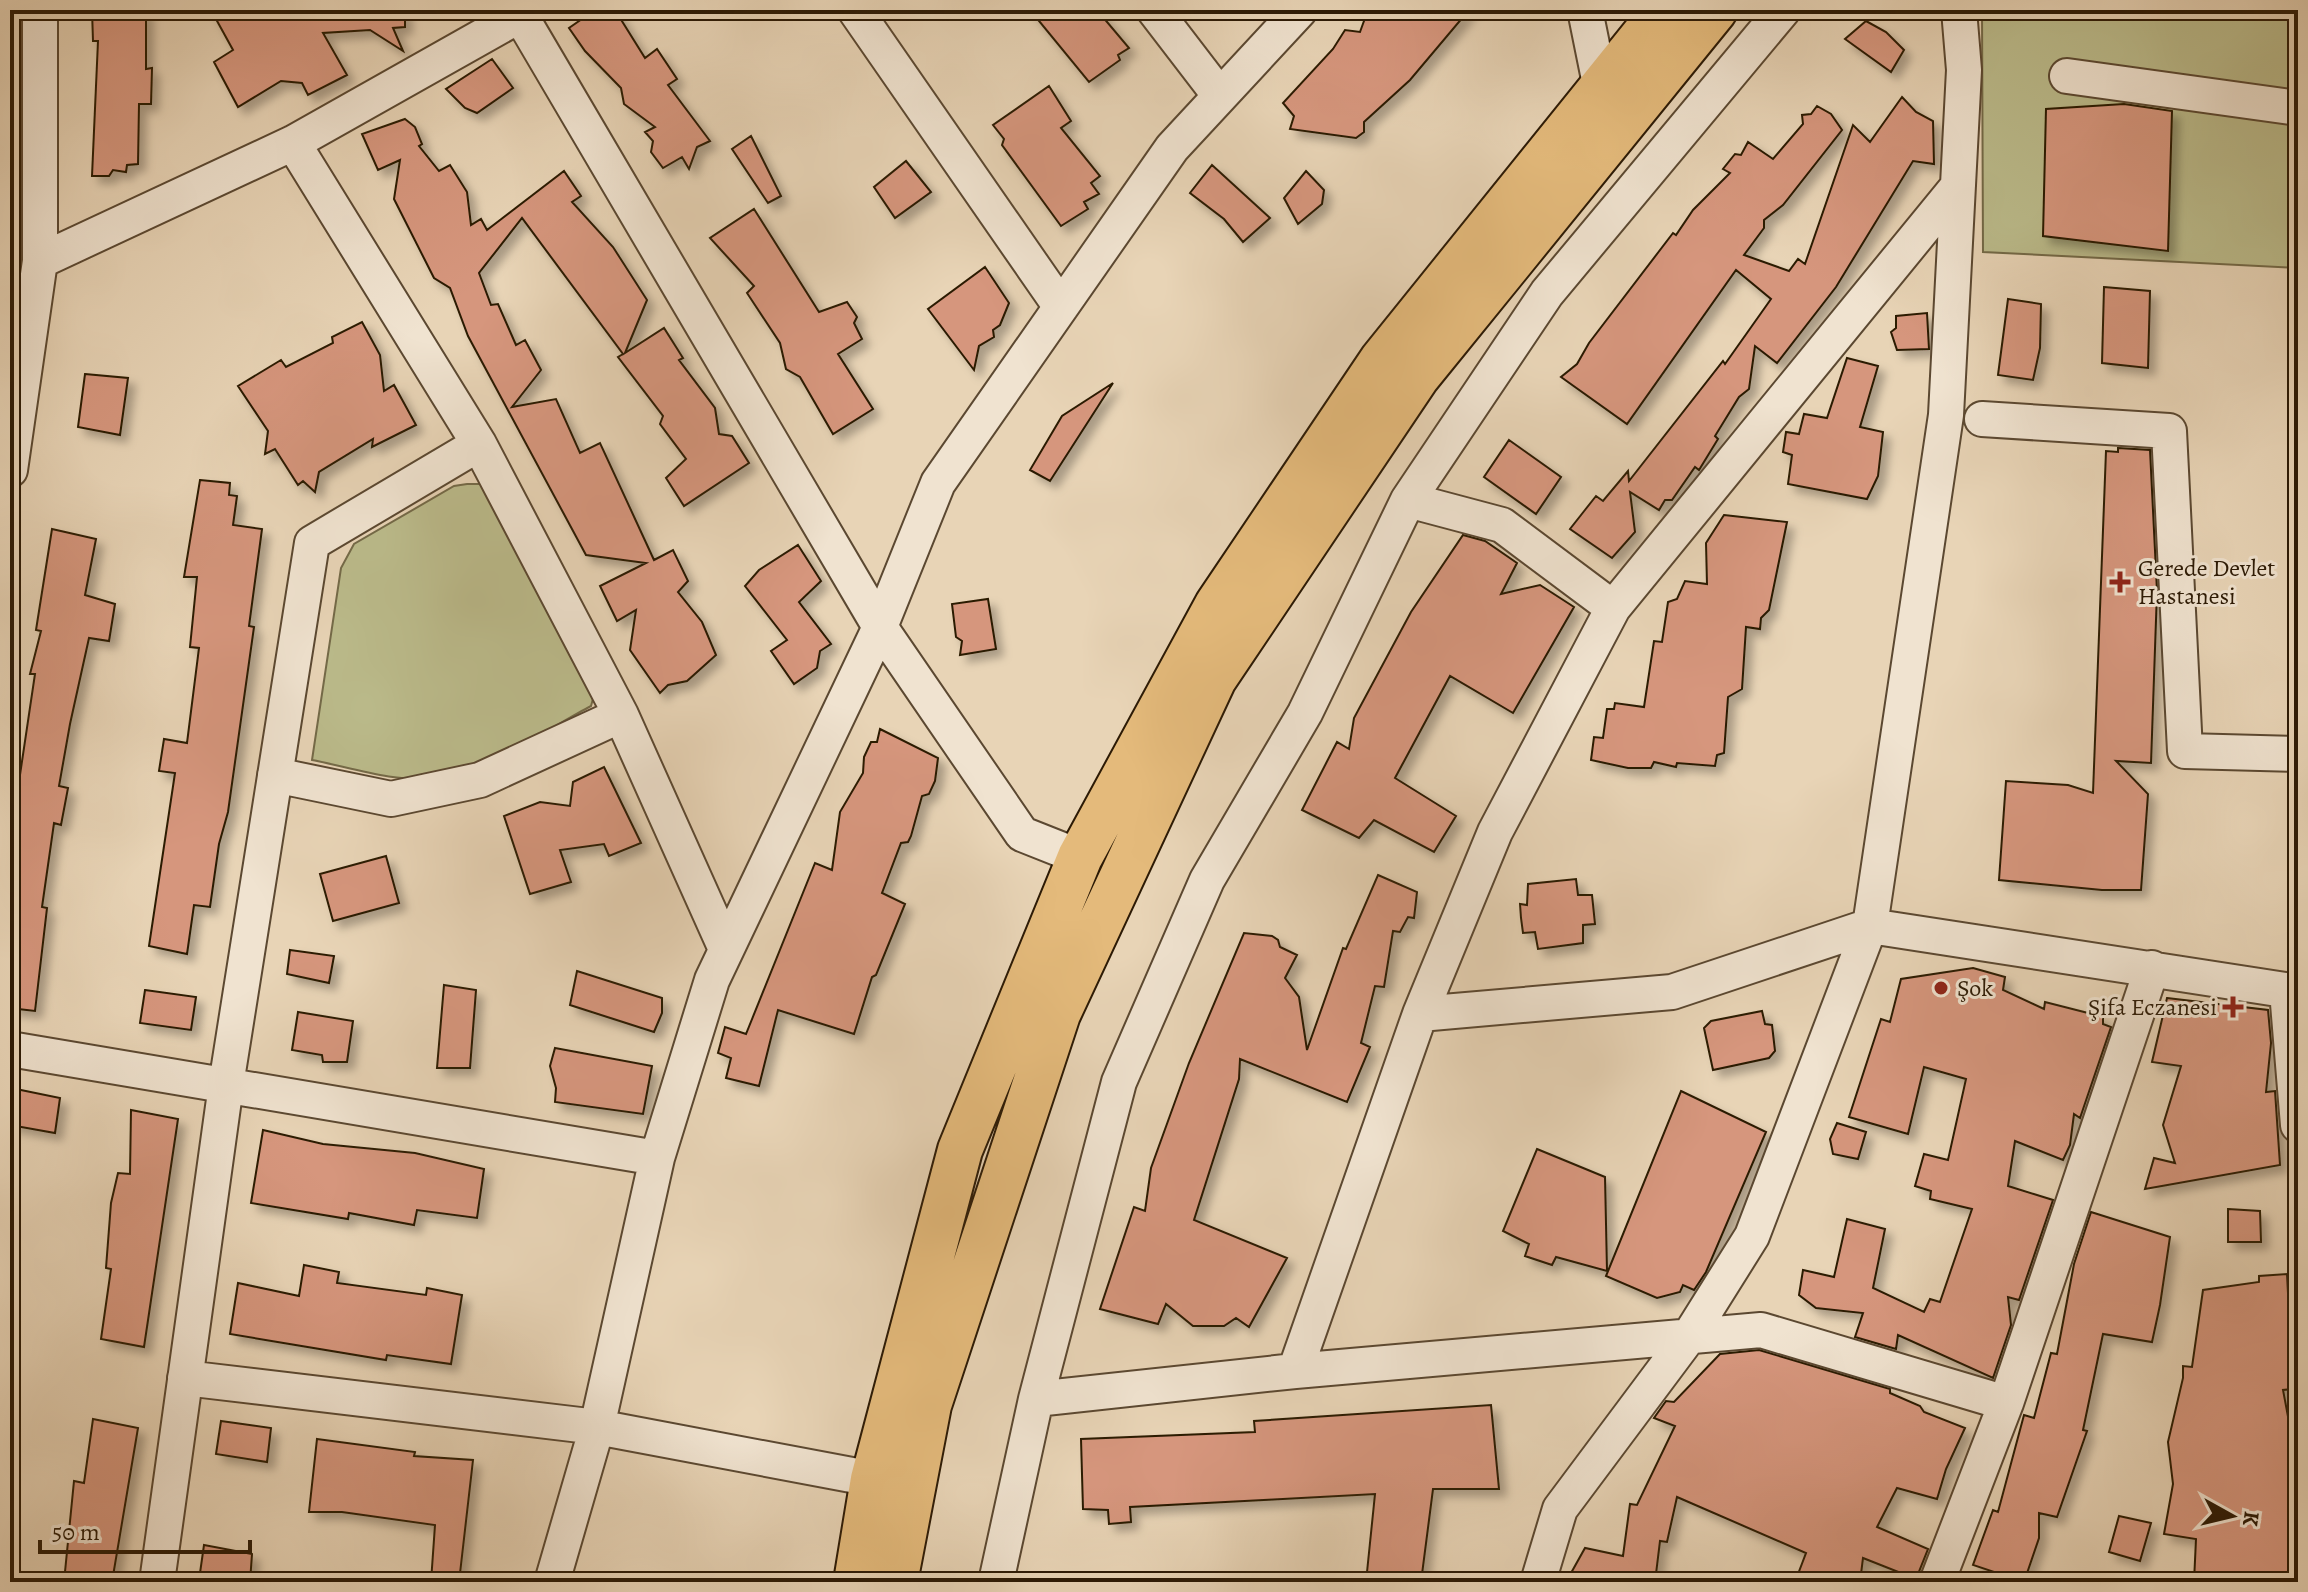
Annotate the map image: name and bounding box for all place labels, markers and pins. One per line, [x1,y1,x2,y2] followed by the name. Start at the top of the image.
[2138,552,2275,612] place label: Gerede Devlet Hastanesi
[2109,571,2131,593] marker: Gerede Devlet Hastanesi
[1957,972,1993,1004] place label: Şok
[1932,979,1950,997] marker: Şok
[2088,991,2217,1023] place label: Şifa Eczanesi
[2224,998,2242,1016] marker: Şifa Eczanesi

